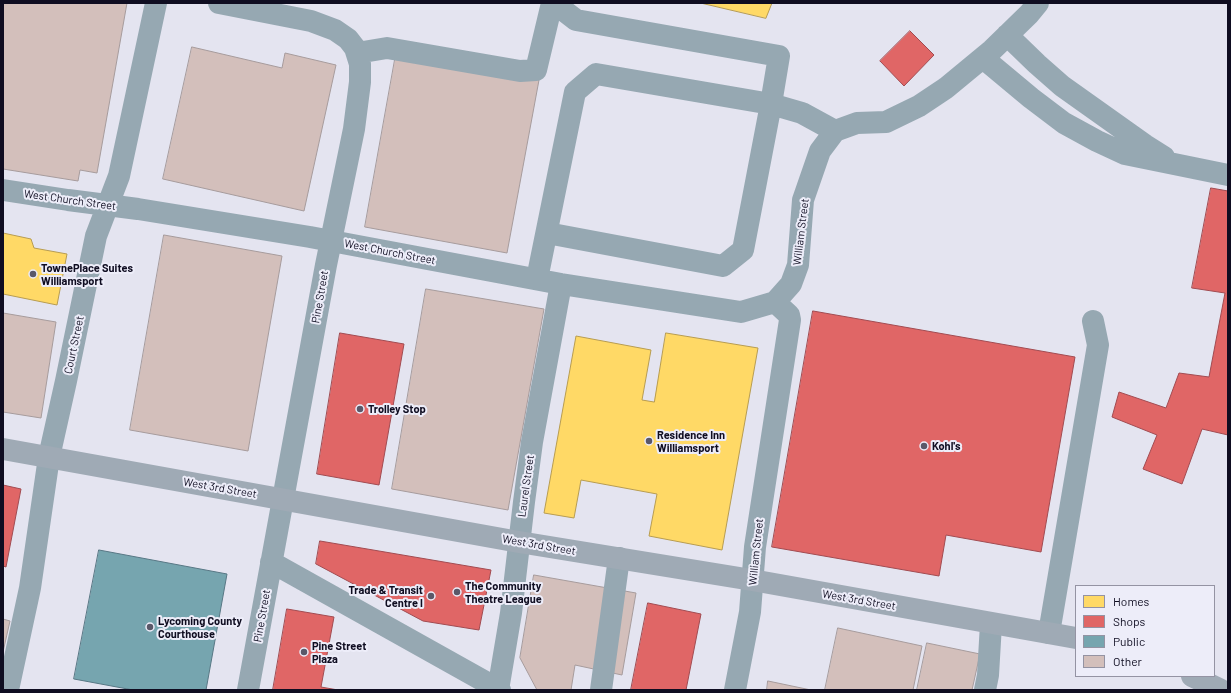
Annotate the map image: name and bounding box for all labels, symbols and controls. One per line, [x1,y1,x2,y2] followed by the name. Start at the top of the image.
[23,187,117,213] street label: West Church Street
[790,198,812,266] street label: William Street
[343,237,437,267] street label: West Church Street
[41,261,133,287] place label: TownePlace Suites Williamsport
[28,269,38,279] marker: TownePlace Suites Williamsport
[309,270,331,324] street label: Pine Street
[61,315,87,375] street label: Court Street
[368,402,426,416] place label: Trolley Stop
[355,404,365,414] marker: Trolley Stop
[657,428,725,454] place label: Residence Inn Williamsport
[644,436,654,446] marker: Residence Inn Williamsport
[932,439,960,453] place label: Kohl's
[919,441,929,451] marker: Kohl's
[515,454,537,518] street label: Laurel Street
[182,475,258,501] street label: West 3rd Street
[746,518,766,586] street label: William Street
[501,532,577,558] street label: West 3rd Street
[465,579,542,605] place label: The Community Theatre League
[349,583,423,609] place label: Trade & Transit Centre I
[1075,585,1215,677] legend
[452,587,462,597] marker: The Community Theatre League
[821,587,897,613] street label: West 3rd Street
[251,589,273,643] street label: Pine Street
[426,591,436,601] marker: Trade & Transit Centre I
[1113,594,1149,608] text: Homes
[158,614,242,640] place label: Lycoming County Courthouse
[1113,614,1145,628] text: Shops
[145,622,155,632] marker: Lycoming County Courthouse
[1113,634,1145,648] text: Public
[312,639,366,665] place label: Pine Street Plaza
[299,647,309,657] marker: Pine Street Plaza
[1113,654,1142,668] text: Other

